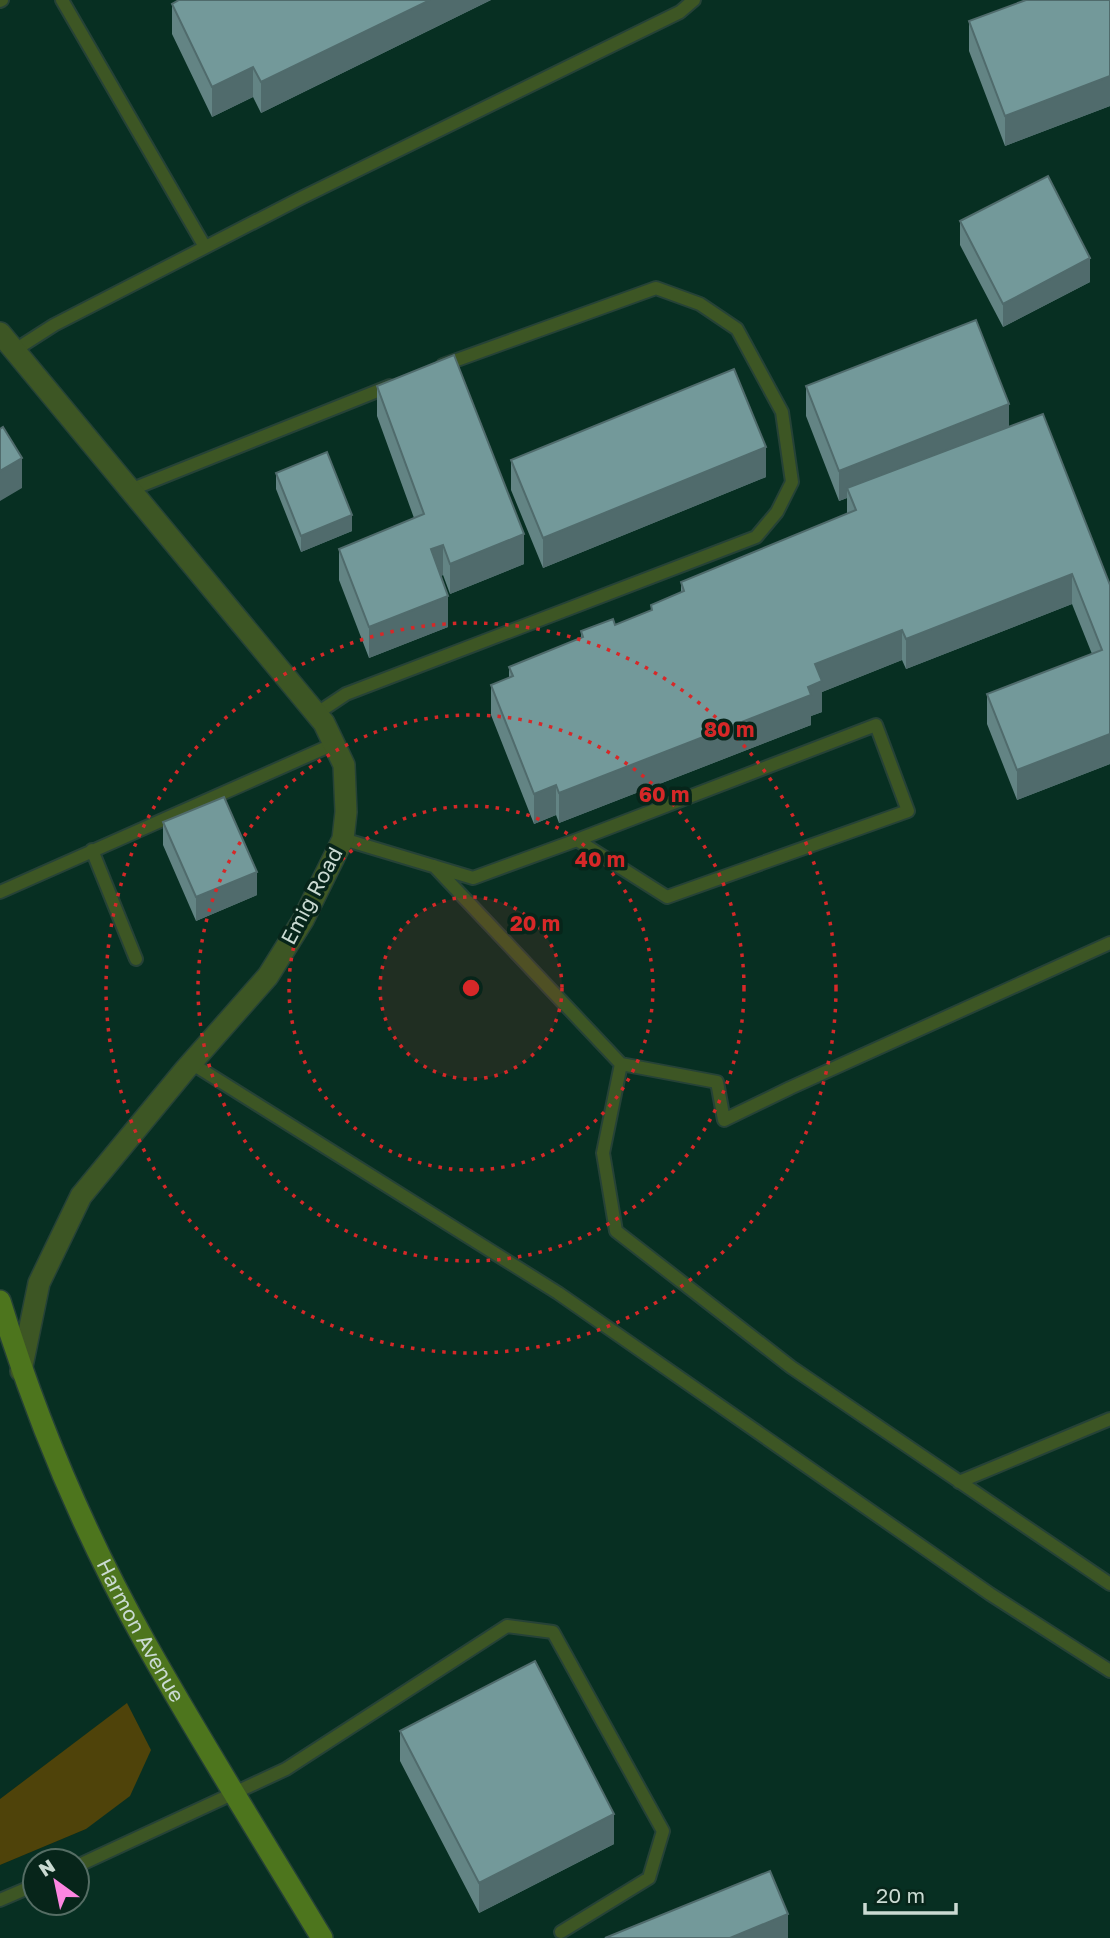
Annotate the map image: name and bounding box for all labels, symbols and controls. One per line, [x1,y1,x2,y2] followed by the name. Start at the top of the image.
[704,716,754,742] text: 80 m
[639,781,689,807] text: 60 m
[275,842,348,949] street label: Emig Road
[575,846,625,872] text: 40 m
[510,910,560,936] text: 20 m
[459,976,483,1000] centre of rings
[91,1554,191,1707] street label: Harmon Avenue
[21,1847,91,1917] north arrow
[34,1854,59,1881] text: N
[865,1871,956,1915] scale bar
[876,1882,925,1908] text: 20 m

